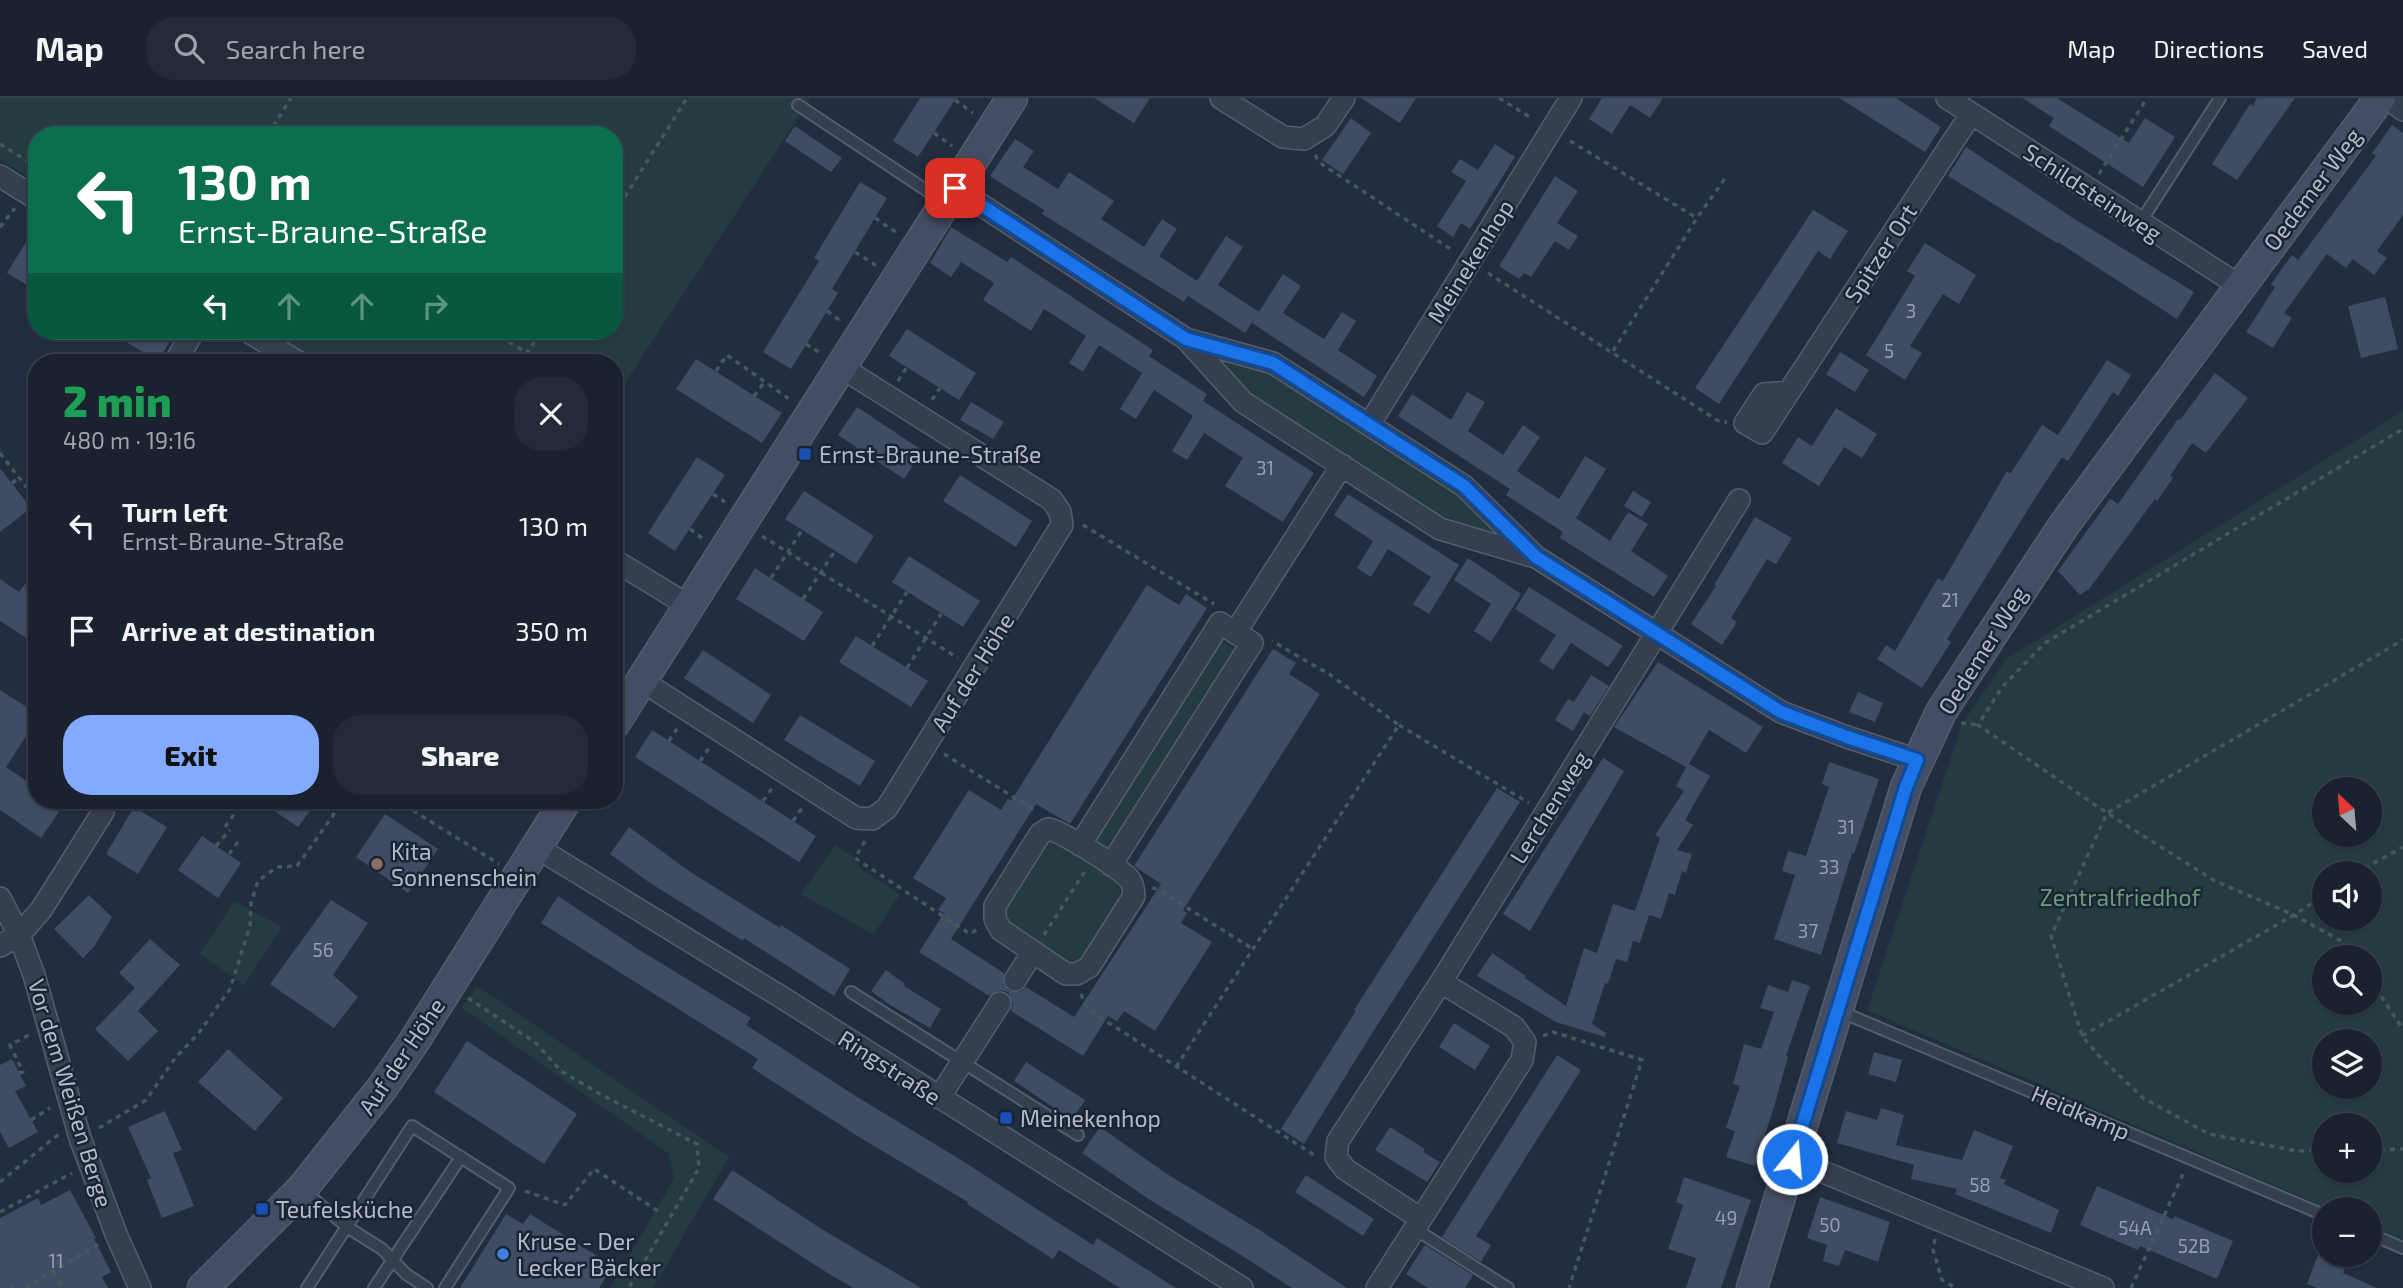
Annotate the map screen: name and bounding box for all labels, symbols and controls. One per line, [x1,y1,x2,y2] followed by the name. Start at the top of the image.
[146,17,636,80] search box
[35,28,104,68] text: Map
[170,29,208,67] icon: search
[226,33,365,64] text: Search here
[2067,34,2115,63] text: Map
[2153,34,2264,63] text: Directions
[2302,34,2368,63] text: Saved
[2257,122,2367,256] street label: Oedemer Weg
[2019,137,2168,247] street label: Schildsteinweg
[178,151,312,210] text: 130 m
[63,154,154,245] icon: left
[925,158,985,218] pin
[936,169,974,207] icon: arrive
[1421,194,1519,328] street label: Meinekenhop
[1838,198,1922,308] street label: Spitzer Ort
[178,211,487,249] text: Ernst-Braune-Straße
[197,287,235,325] icon: left
[270,287,308,325] icon: ahead
[343,287,381,325] icon: ahead
[416,287,454,325] icon: right
[1906,299,1916,322] house number: 3
[1884,339,1894,362] house number: 5
[63,375,172,425] text: 2 min
[514,377,588,451] button: close
[63,426,196,454] text: 480 m · 19:16
[819,440,1041,468] place label: Ernst-Braune-Straße
[797,446,813,462] marker: Ernst-Braune-Straße
[1256,456,1274,479] house number: 31
[122,496,228,527] text: Turn left
[63,507,101,545] icon: left
[519,510,588,541] text: 130 m
[122,527,344,555] text: Ernst-Braune-Straße
[1931,581,2033,719] street label: Oedemer Weg
[1941,588,1959,611] house number: 21
[925,608,1019,736] street label: Auf der Höhe
[63,612,101,650] icon: arrive
[122,615,375,646] text: Arrive at destination
[515,615,588,646] text: 350 m
[63,715,319,795] button: Exit
[333,715,588,795] button: Share
[1503,745,1595,868] street label: Lerchenweg
[2312,777,2382,847] north arrow
[2312,777,2382,1267] map controls
[1837,815,1855,838] house number: 31
[391,837,537,891] place label: Kita Sonnenschein
[1818,855,1840,878] house number: 33
[369,856,385,872] marker: Kita Sonnenschein
[2312,861,2382,931] button: sound
[2040,883,2201,911] park label: Zentralfriedhof
[1798,919,1818,942] house number: 37
[312,938,334,961] house number: 56
[2312,945,2382,1015] button: search
[23,975,119,1211] street label: Vor dem Weißen Berge
[352,992,450,1120] street label: Auf der Höhe
[834,1024,946,1110] street label: Ringstraße
[2312,1029,2382,1099] button: layers
[2027,1079,2135,1145] street label: Heidkamp
[1020,1104,1161,1132] place label: Meinekenhop
[998,1110,1014,1126] marker: Meinekenhop
[2312,1113,2382,1183] button: +
[1755,1122,1829,1196] position arrow
[1969,1173,1991,1196] house number: 58
[276,1195,413,1223] place label: Teufelsküche
[2312,1197,2382,1267] button: −
[254,1201,270,1217] marker: Teufelsküche
[1715,1206,1737,1229] house number: 49
[1819,1213,1841,1236] house number: 50
[2118,1216,2152,1239] house number: 54A
[517,1227,661,1281] place label: Kruse - Der Lecker Bäcker
[2178,1234,2210,1257] house number: 52B
[495,1246,511,1262] marker: Kruse - Der Lecker Bäcker
[48,1249,64,1272] house number: 11

